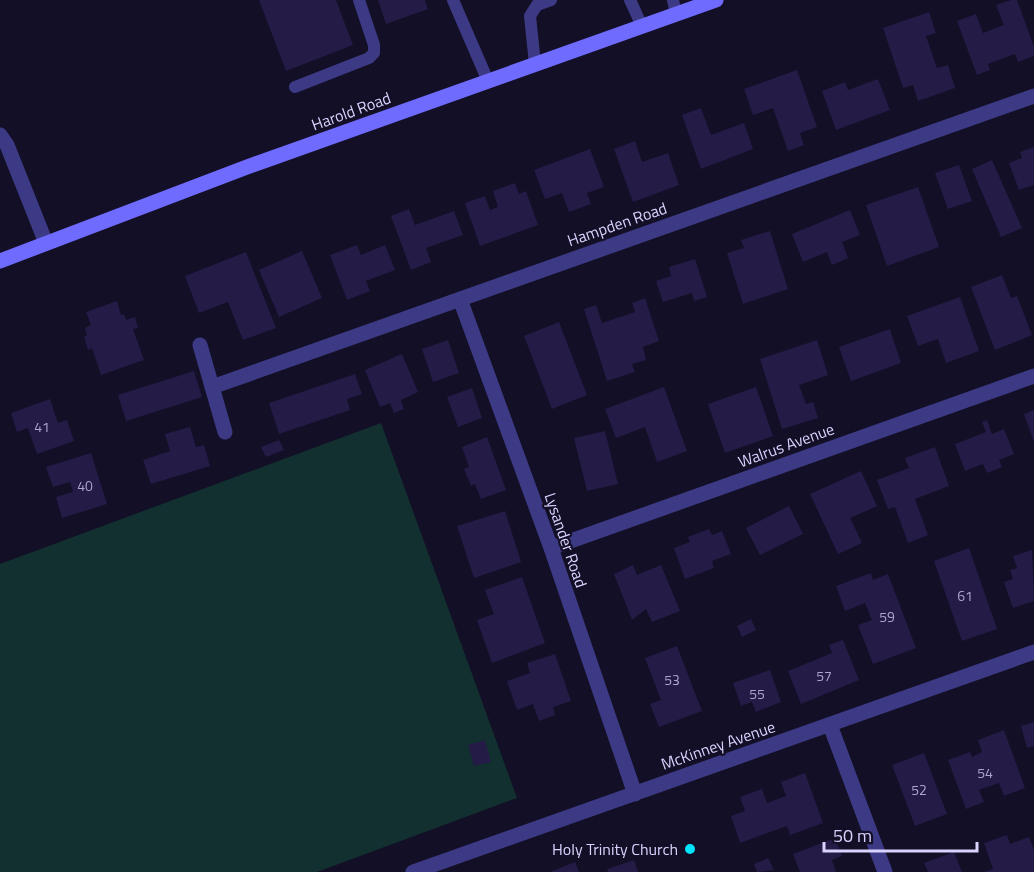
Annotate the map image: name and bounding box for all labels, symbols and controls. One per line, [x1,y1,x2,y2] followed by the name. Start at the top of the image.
[308,86,394,136] street label: Harold Road
[564,196,670,252] street label: Hampden Road
[34,416,50,437] house number: 41
[735,417,837,473] street label: Walrus Avenue
[77,475,93,496] house number: 40
[539,489,593,591] street label: Lysander Road
[957,585,973,606] house number: 61
[879,606,895,627] house number: 59
[816,665,832,686] house number: 57
[664,669,680,690] house number: 53
[749,683,765,704] house number: 55
[658,714,778,776] street label: McKinney Avenue
[977,762,993,783] house number: 54
[911,779,927,800] house number: 52
[824,815,977,853] scale bar
[833,822,872,849] text: 50 m
[552,837,678,861] place label: Holy Trinity Church
[683,842,697,856] marker: Holy Trinity Church

